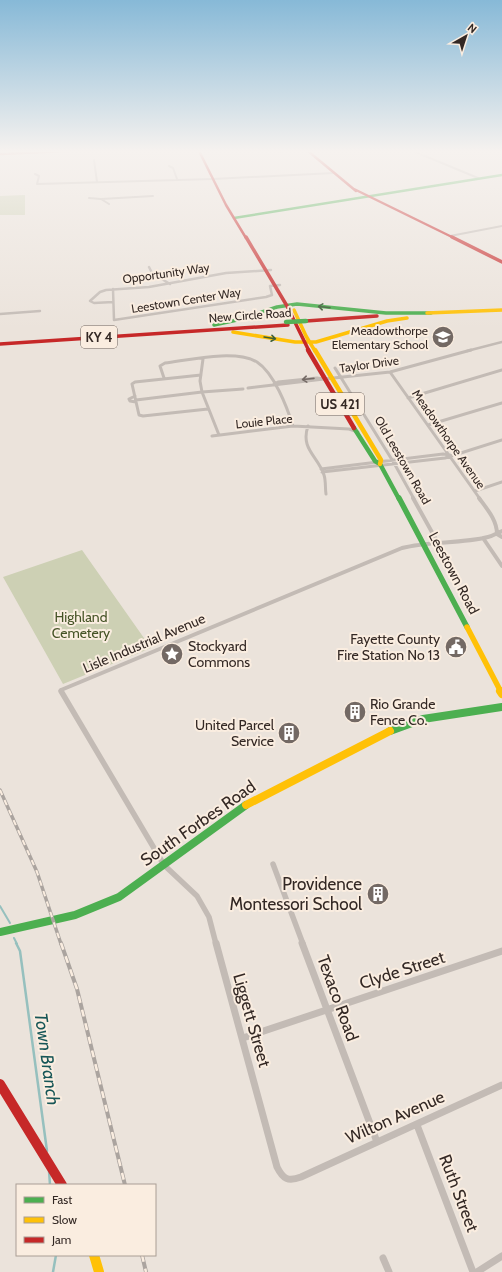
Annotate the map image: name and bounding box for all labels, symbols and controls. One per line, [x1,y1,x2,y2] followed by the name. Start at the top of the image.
[446,16,486,56] north arrow
[465,20,480,36] text: N
[122,259,210,287] street label: Opportunity Way
[130,284,242,316] street label: Leestown Center Way
[318,303,331,311] one-way arrow
[208,305,292,325] street label: New Circle Road
[332,323,428,352] place label: Meadowthorpe Elementary School
[430,324,456,350] school or university icon: Meadowthorpe Elementary School
[81,326,117,348] road number: KY 4
[263,334,276,342] one-way arrow
[338,352,400,376] street label: Taylor Drive
[302,376,315,383] one-way arrow
[409,386,489,492] street label: Meadowthorpe Avenue
[316,393,364,415] road number: US 421
[235,411,293,431] street label: Louie Place
[372,413,434,507] street label: Old Leestown Road
[425,529,483,617] street label: Leestown Road
[52,608,110,642] park label: Highland Cemetery
[80,609,208,677] street label: Lisle Industrial Avenue
[337,630,440,664] place label: Fayette County Fire Station No 13
[443,634,469,660] public building icon: Fayette County Fire Station No 13
[188,637,250,671] place label: Stockyard Commons
[159,641,185,667] place icon: Stockyard Commons
[370,695,435,729] place label: Rio Grande Fence Co.
[342,699,368,725] building icon: Rio Grande Fence Co.
[195,716,275,750] place label: United Parcel Service
[276,720,302,746] building icon: United Parcel Service
[137,776,259,870] street label: South Forbes Road
[230,874,362,914] place label: Providence Montessori School
[365,881,391,907] building icon: Providence Montessori School
[357,947,447,993] street label: Clyde Street
[313,952,363,1044] street label: Texaco Road
[229,971,275,1070] street label: Liggett Street
[30,1011,64,1107] water label: Town Branch
[343,1086,448,1148] street label: Wilton Avenue
[435,1151,483,1235] street label: Ruth Street
[16,1184,156,1256] legend
[52,1192,72,1207] text: Fast
[52,1212,77,1227] text: Slow
[51,1232,71,1247] text: Jam

